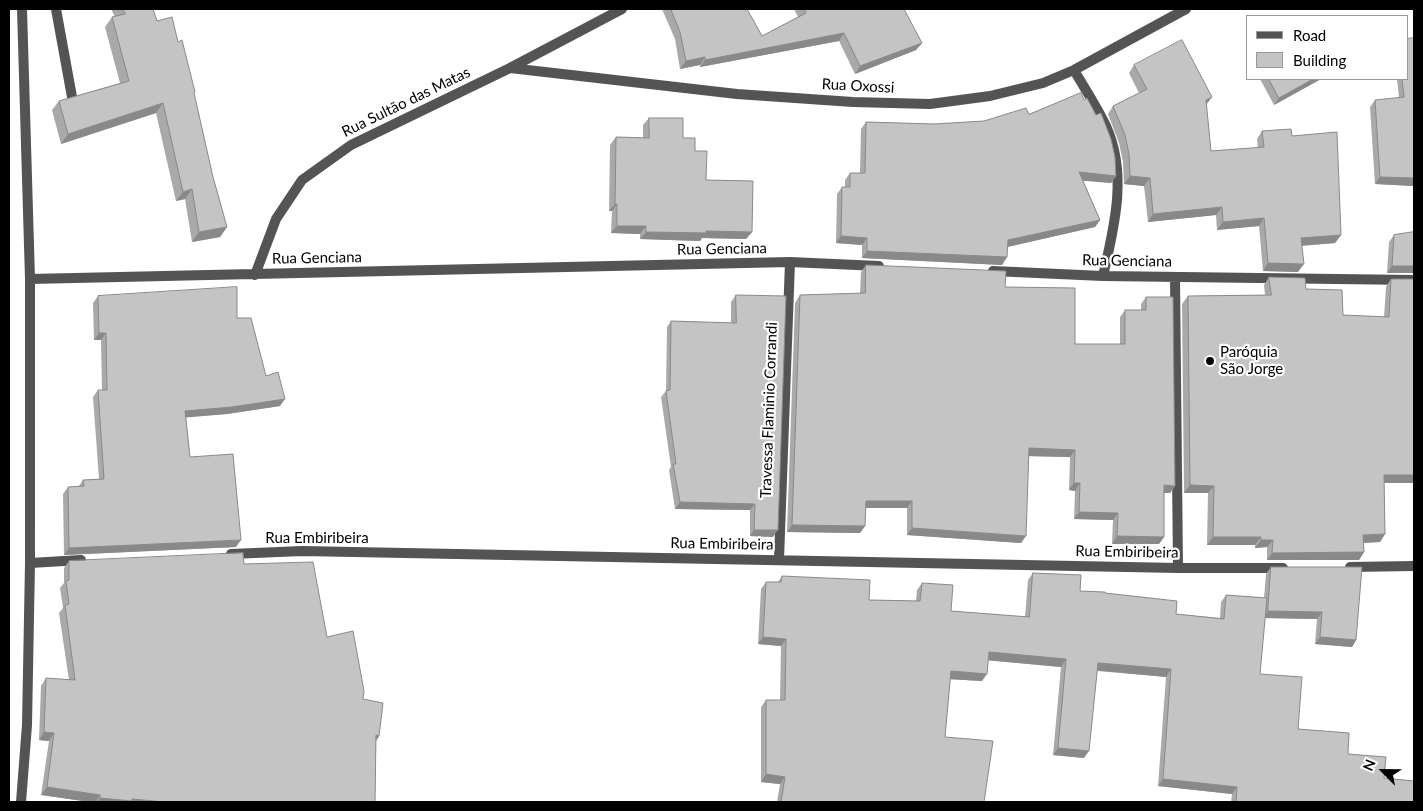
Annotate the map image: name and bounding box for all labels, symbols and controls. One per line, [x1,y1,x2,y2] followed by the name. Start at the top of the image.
[1246,15,1408,80] legend
[1293,26,1326,44] text: Road
[1293,51,1346,69] text: Building
[339,63,473,141] street label: Rua Sultão das Matas
[821,75,895,97] street label: Rua Oxossi
[677,239,767,259] street label: Rua Genciana
[272,248,362,268] street label: Rua Genciana
[1082,251,1172,271] street label: Rua Genciana
[757,322,781,498] street label: Travessa Flaminio Corrandi
[1220,343,1283,378] place label: Paróquia São Jorge
[1204,355,1216,367] marker: Paróquia São Jorge
[265,529,369,547] street label: Rua Embiribeira
[670,534,774,554] street label: Rua Embiribeira
[1075,542,1179,562] street label: Rua Embiribeira
[1358,746,1408,796] north arrow
[1359,757,1379,773] text: N

